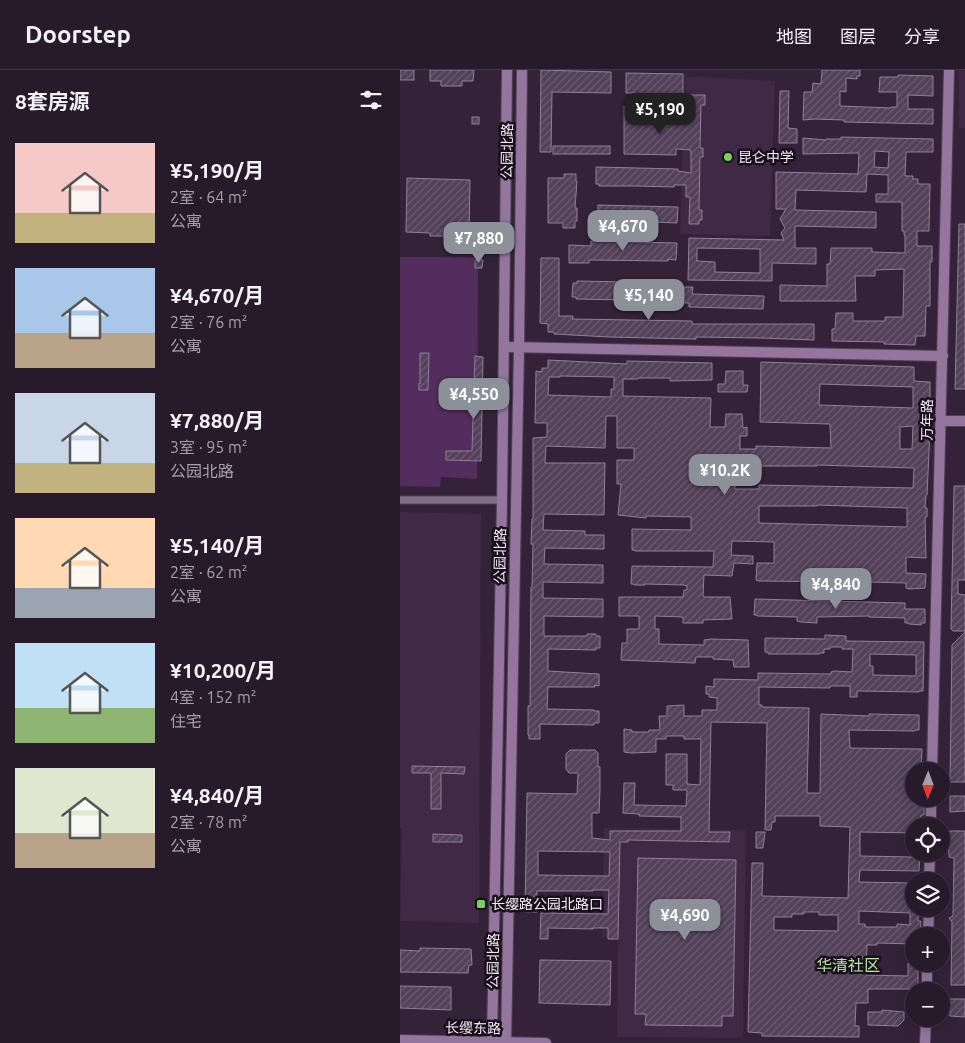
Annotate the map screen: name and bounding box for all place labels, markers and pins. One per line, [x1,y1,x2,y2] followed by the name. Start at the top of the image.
[619,92,701,135] pin: ¥5,190
[738,149,794,165] place label: 昆仑中学
[722,151,734,163] marker: 昆仑中学
[582,210,664,252] pin: ¥4,670
[438,222,520,264] pin: ¥7,880
[608,278,690,321] pin: ¥5,140
[433,378,515,420] pin: ¥4,550
[684,454,766,496] pin: ¥10.2K
[795,568,877,610] pin: ¥4,840
[491,896,603,912] place label: 长缨路公园北路口
[475,898,487,910] marker: 长缨路公园北路口
[644,898,726,941] pin: ¥4,690

